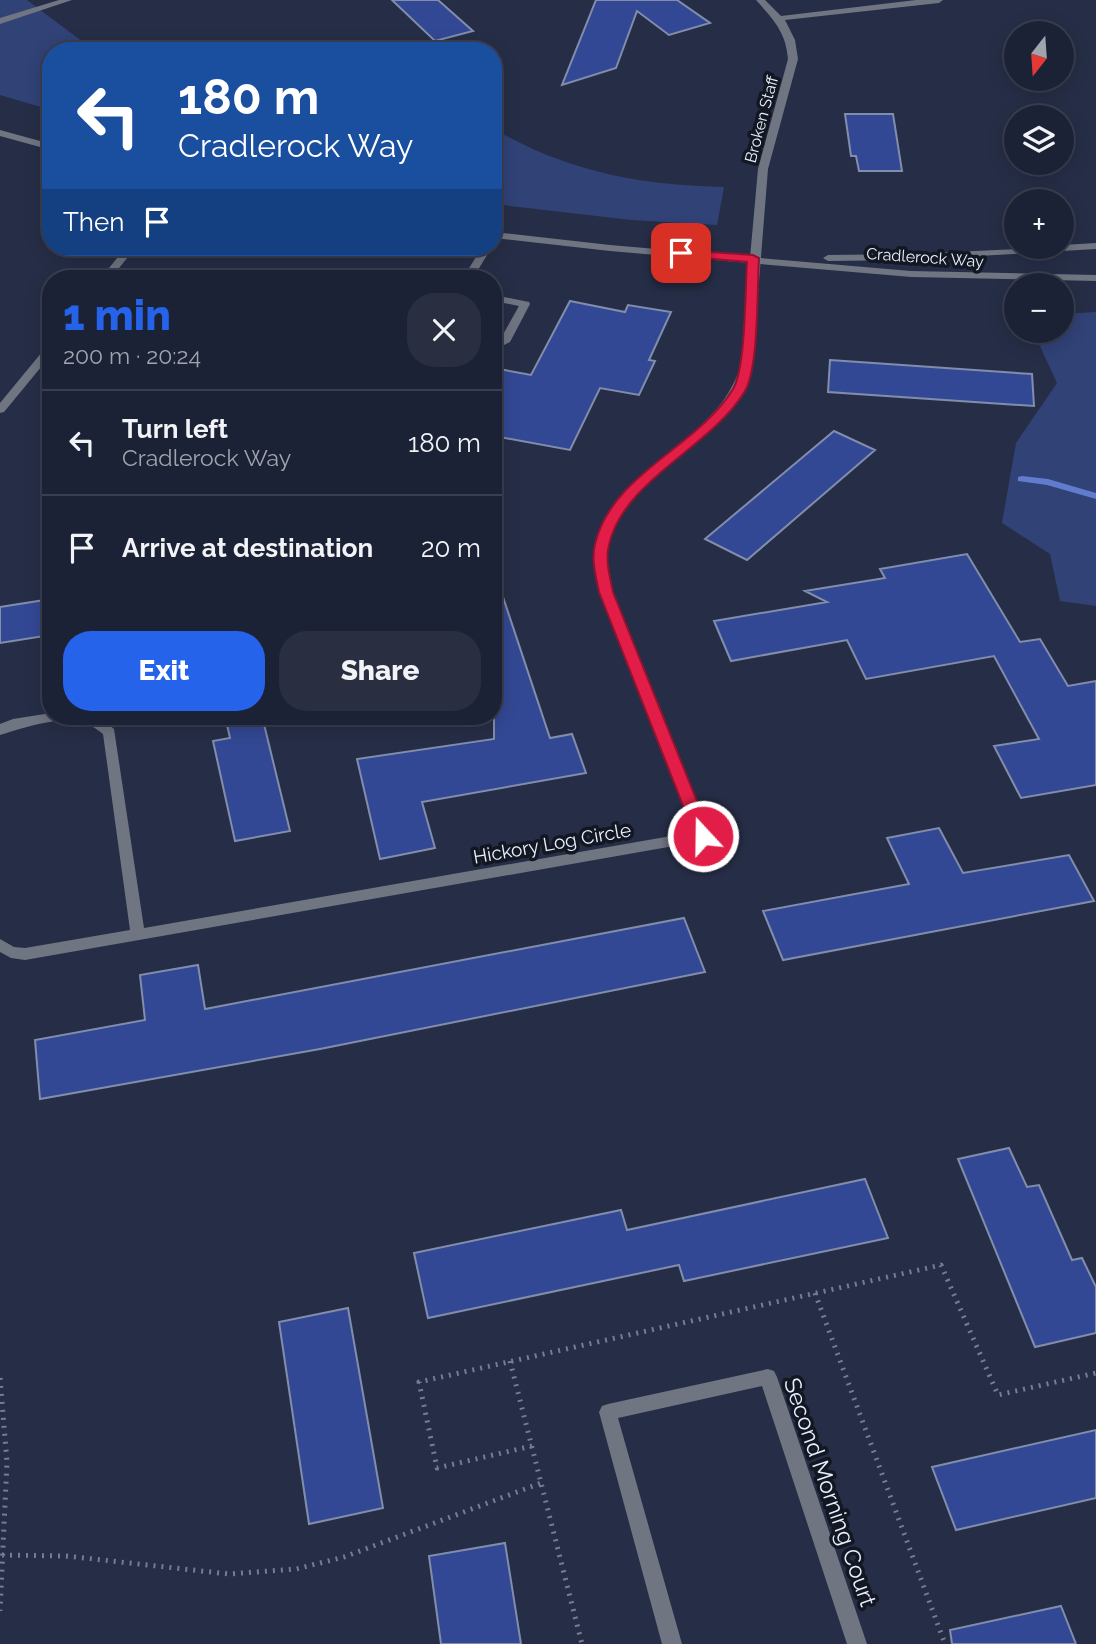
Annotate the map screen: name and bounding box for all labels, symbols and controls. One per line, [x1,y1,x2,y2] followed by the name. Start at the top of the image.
[1004,21,1074,91] north arrow
[1004,21,1074,343] map controls
[178,68,319,125] text: 180 m
[63,70,154,161] icon: left
[741,73,782,165] street label: Broken Staff
[1004,105,1074,175] button: layers
[178,127,413,164] text: Cradlerock Way
[1004,189,1074,259] button: +
[138,203,176,241] icon: arrive
[63,207,124,237] text: Then
[651,223,711,283] pin
[662,234,700,272] icon: arrive
[866,244,985,271] street label: Cradlerock Way
[1004,273,1074,343] button: −
[63,291,171,340] text: 1 min
[407,293,481,367] button: close
[63,342,201,369] text: 200 m · 20:24
[122,414,228,444] text: Turn left
[63,424,101,462] icon: left
[408,428,481,458] text: 180 m
[122,444,291,471] text: Cradlerock Way
[63,529,101,567] icon: arrive
[122,533,373,563] text: Arrive at destination
[421,533,481,563] text: 20 m
[63,631,265,711] button: Exit
[279,631,481,711] button: Share
[666,799,740,873] position arrow
[471,818,633,868] street label: Hickory Log Circle
[779,1374,882,1610] street label: Second Morning Court

